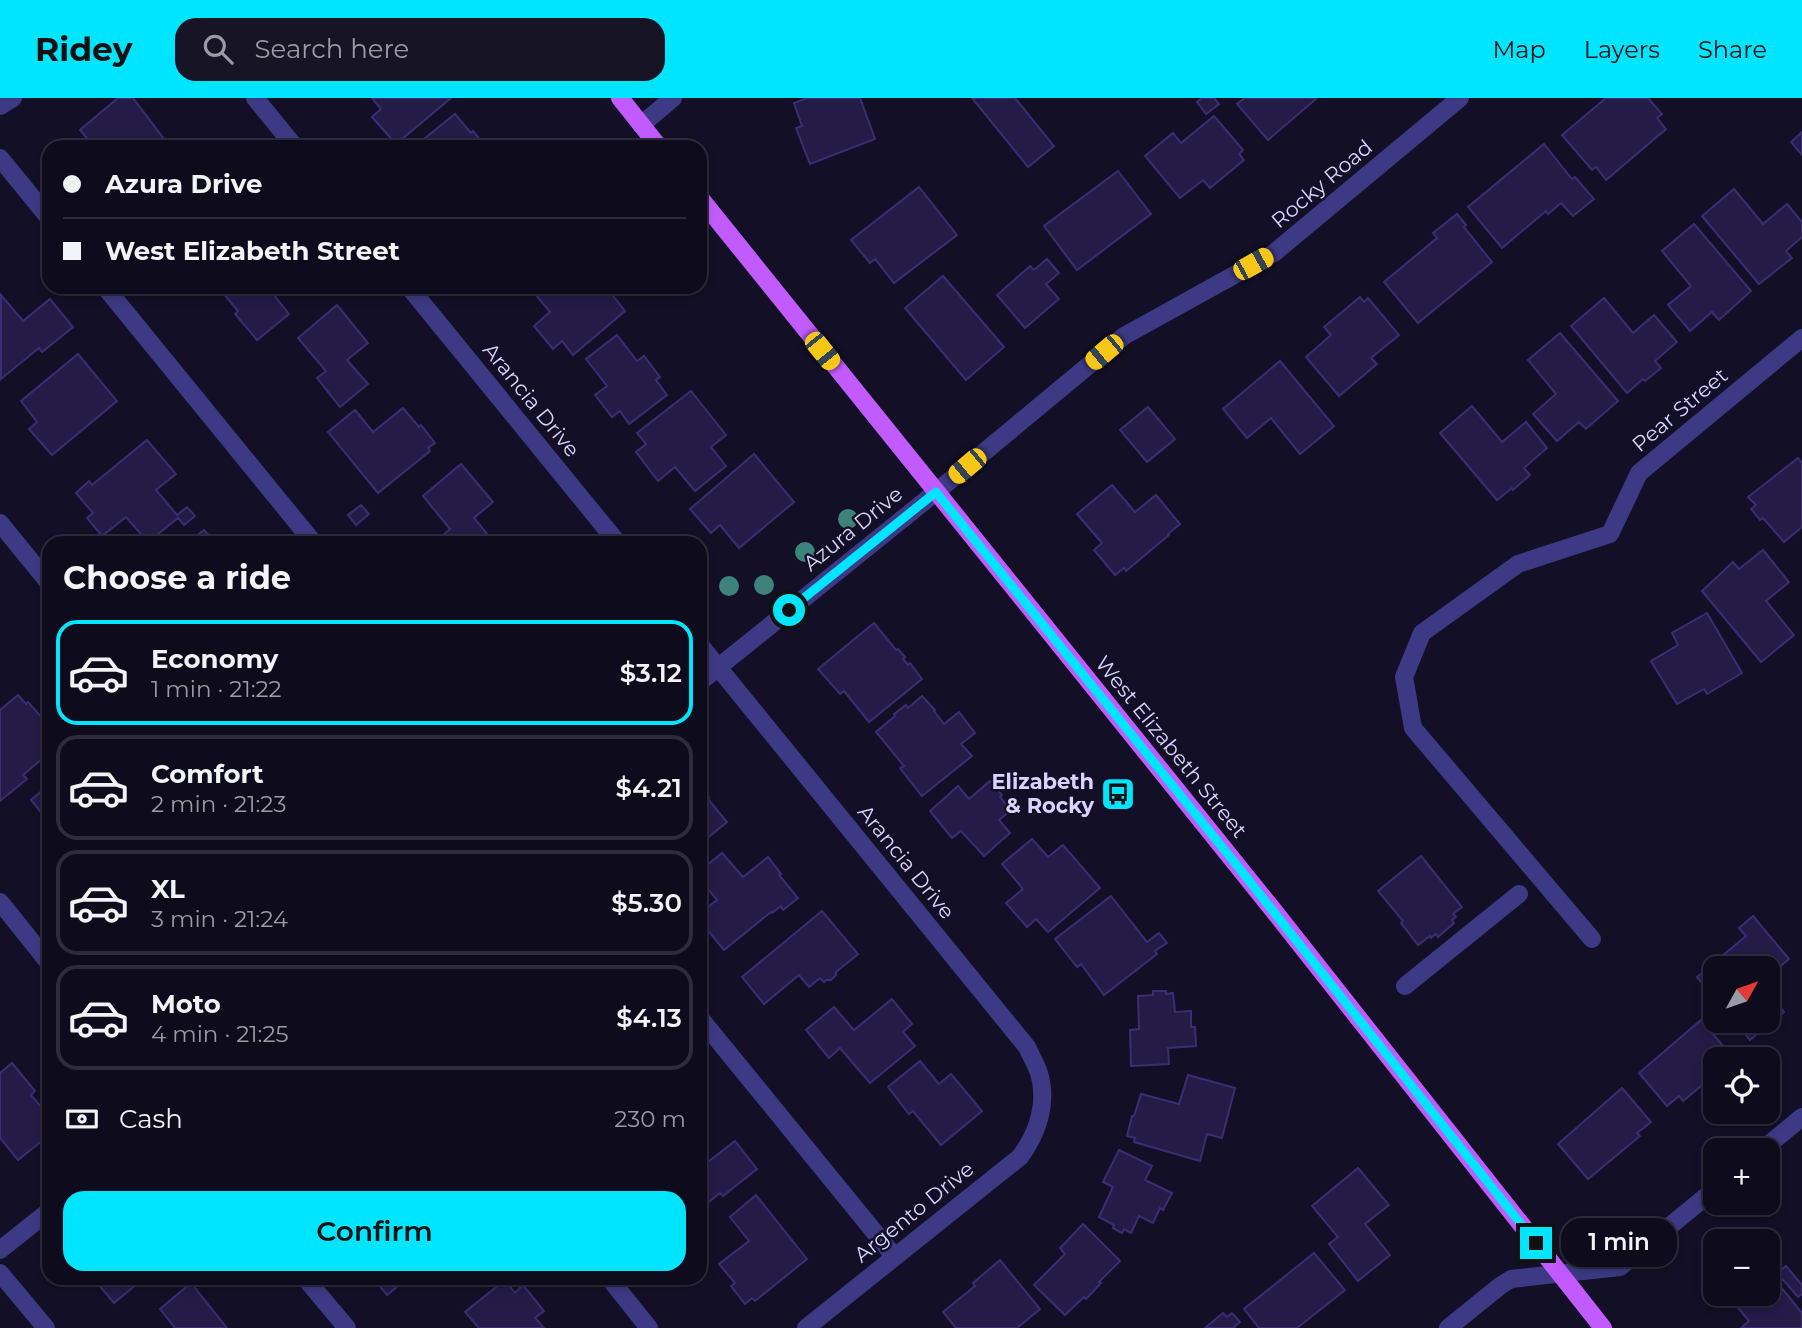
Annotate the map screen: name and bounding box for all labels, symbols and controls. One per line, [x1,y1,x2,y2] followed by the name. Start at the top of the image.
[175,18,665,81] search box
[35,29,133,69] text: Ridey
[199,30,237,68] icon: search
[255,33,409,65] text: Search here
[1492,35,1546,64] text: Map
[1584,35,1660,64] text: Layers
[1698,35,1767,64] text: Share
[1266,134,1377,233] street label: Rocky Road
[105,168,262,200] text: Azura Drive
[105,235,400,267] text: West Elizabeth Street
[1230,245,1277,283] car
[801,328,844,374] car
[1082,330,1127,374] car
[478,338,585,462] street label: Arancia Drive
[1627,362,1733,457] street label: Pear Street
[945,444,990,488] car
[798,481,907,576] street label: Azura Drive
[63,558,291,597] text: Choose a ride
[773,594,805,626] route start
[67,641,130,704] icon: car
[151,643,278,675] text: Economy
[1090,651,1252,842] street label: West Elizabeth Street
[620,657,682,689] text: $3.12
[151,675,282,703] text: 1 min · 21:22
[67,756,130,819] icon: car
[151,758,263,790] text: Comfort
[992,769,1094,818] place label: Elizabeth & Rocky
[616,772,682,804] text: $4.21
[1099,775,1137,813] bus stop icon: Elizabeth & Rocky
[151,790,286,818] text: 2 min · 21:23
[853,800,960,924] street label: Arancia Drive
[67,871,130,934] icon: car
[151,873,185,905] text: XL
[611,887,682,919] text: $5.30
[151,905,288,933] text: 3 min · 21:24
[1703,956,1780,1032] north arrow
[1703,956,1780,1306] map controls
[67,986,130,1049] icon: car
[151,988,221,1020] text: Moto
[616,1002,682,1034] text: $4.13
[151,1020,289,1048] text: 4 min · 21:25
[1703,1047,1780,1124] button: locate
[63,1100,101,1138] icon: cash
[119,1103,183,1135] text: Cash
[614,1105,686,1133] text: 230 m
[1703,1138,1780,1215] button: +
[849,1156,978,1267] street label: Argento Drive
[63,1191,686,1271] button: Confirm
[1560,1218,1676,1268] callout: 1 min
[1520,1227,1552,1259] route end
[1588,1228,1650,1256] text: 1 min
[1703,1229,1780,1306] button: −

